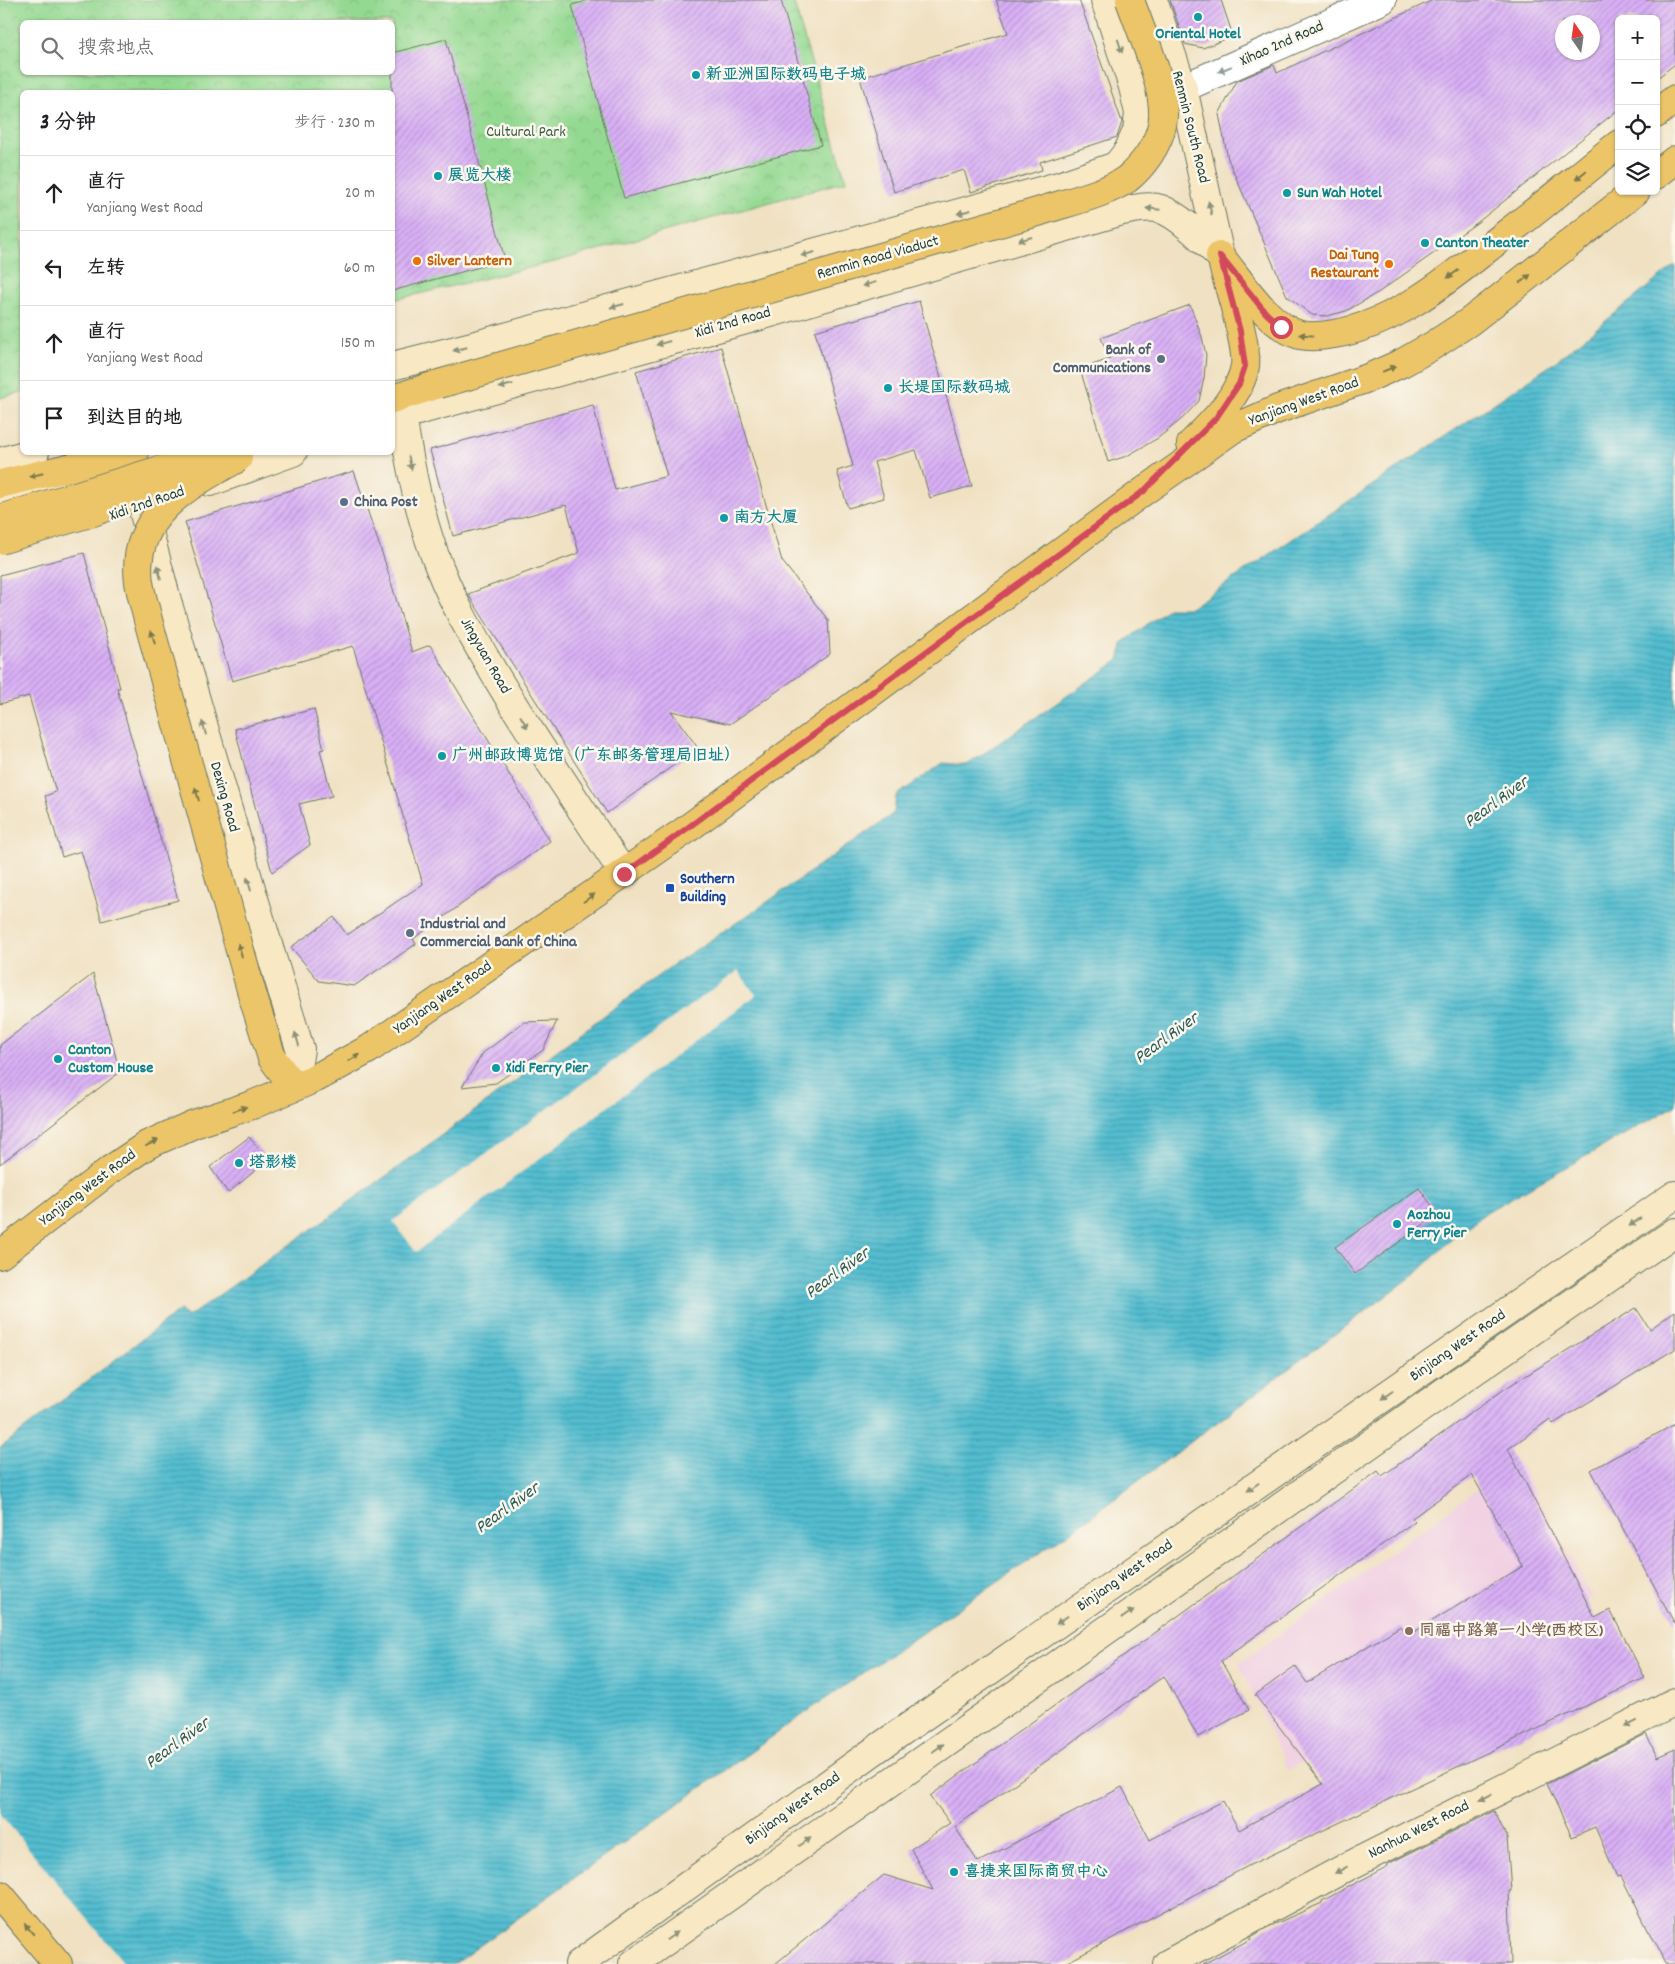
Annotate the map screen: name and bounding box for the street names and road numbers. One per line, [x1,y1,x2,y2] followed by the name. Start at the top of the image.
[1236,15,1328,73] street label: Xihao 2nd Road
[1165,68,1215,186] street label: Renmin South Road
[814,230,942,286] street label: Renmin Road Viaduct
[692,301,774,345] street label: Xidi 2nd Road
[1246,371,1362,433] street label: Yanjiang West Road
[106,480,188,528] street label: Xidi 2nd Road
[454,613,516,699] street label: Jingyuan Road
[203,759,245,835] street label: Dexing Road
[389,955,497,1041] street label: Yanjiang West Road
[35,1144,141,1232] street label: Yanjiang West Road
[1405,1304,1511,1388] street label: Binjiang West Road
[1072,1534,1178,1618] street label: Binjiang West Road
[741,1766,845,1852] street label: Binjiang West Road
[1364,1795,1474,1865] street label: Nanhua West Road

